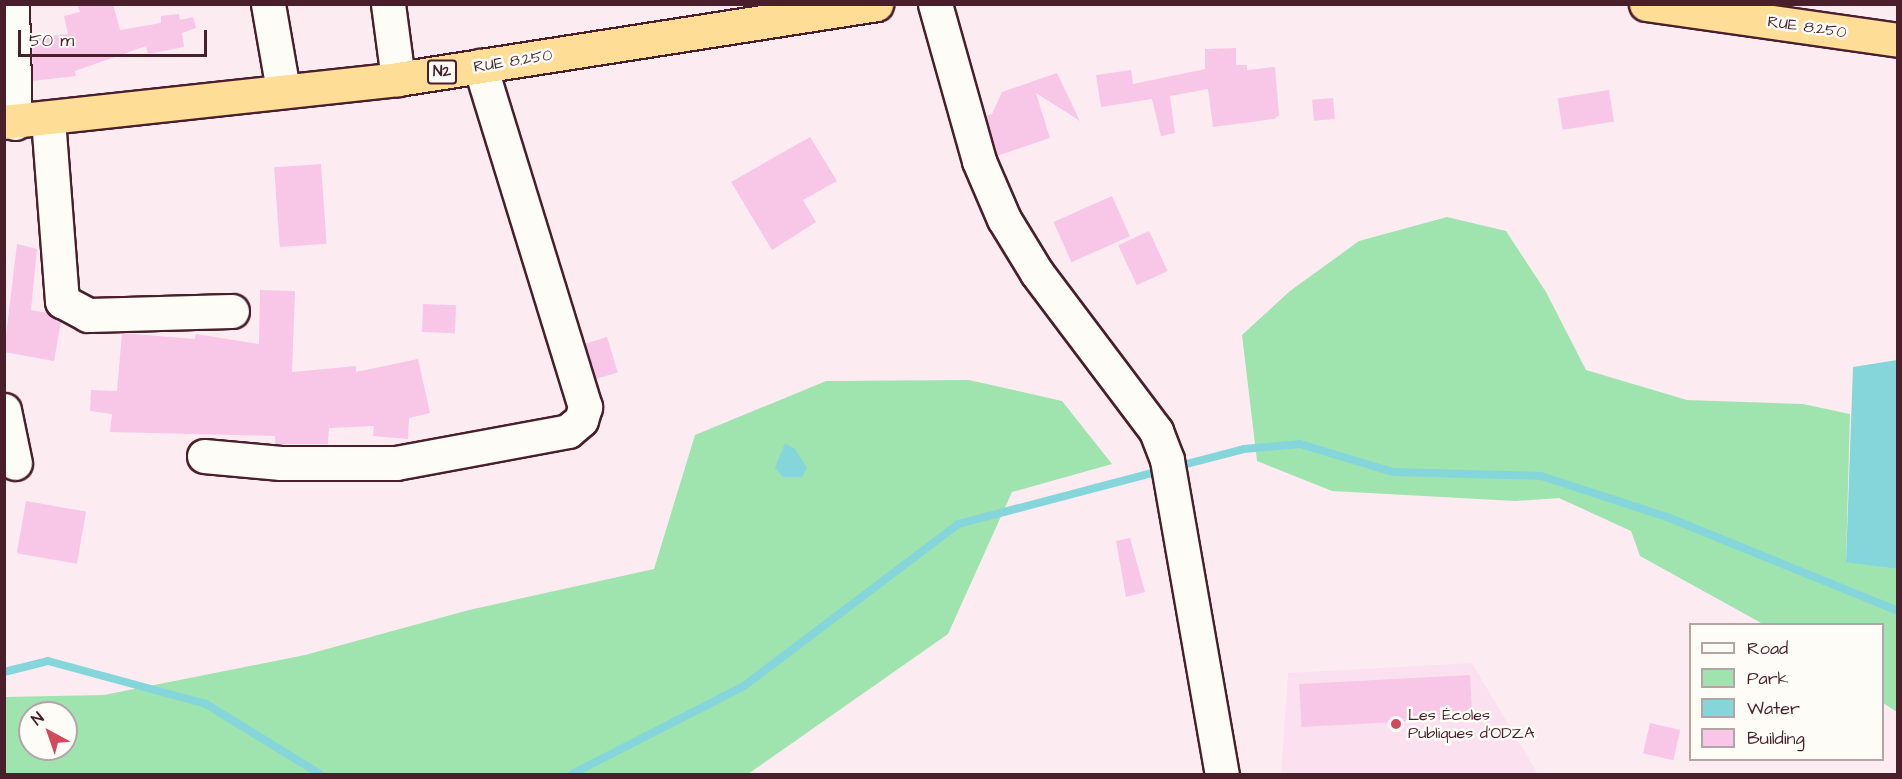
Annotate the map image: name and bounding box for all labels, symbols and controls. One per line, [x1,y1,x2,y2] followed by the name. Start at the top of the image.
[1766,12,1848,42] street label: RUE 8.250
[21,18,210,56] scale bar
[29,28,74,53] text: 50 m
[472,45,554,77] street label: RUE 8.250
[427,60,457,84] road number: N2
[1689,623,1884,761] legend
[1747,636,1788,661] text: Road
[1747,666,1789,691] text: Park
[1747,696,1800,721] text: Water
[18,701,78,761] north arrow
[1408,705,1534,743] place label: Les Écoles Publiques d'ODZA
[27,707,49,730] text: N
[1389,717,1403,731] marker: Les Écoles Publiques d'ODZA
[1747,726,1805,751] text: Building

